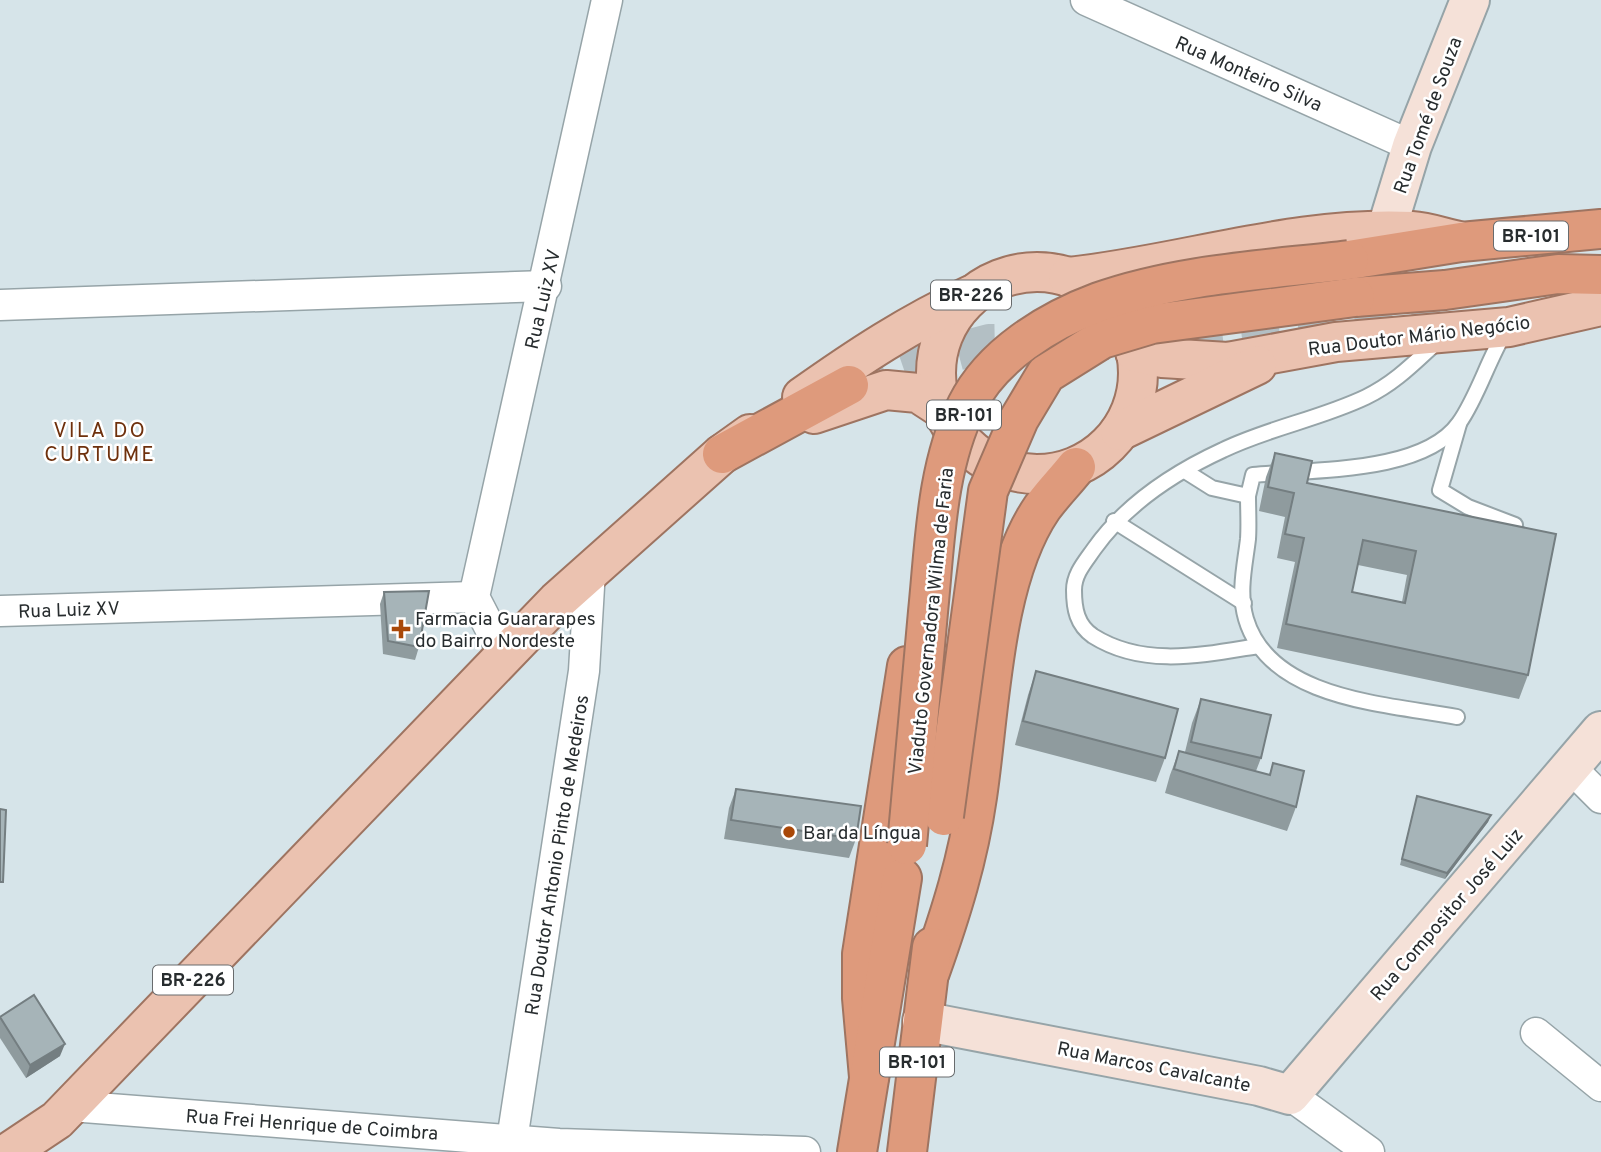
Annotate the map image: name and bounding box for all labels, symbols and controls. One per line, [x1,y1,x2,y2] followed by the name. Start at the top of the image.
[1171,32,1325,118] street label: Rua Monteiro Silva
[1389,34,1468,197] street label: Rua Tomé de Souza
[1494,222,1568,250] road number: BR-101
[521,247,567,352] street label: Rua Luiz XV
[931,281,1011,310] road number: BR-226
[1307,311,1532,363] street label: Rua Doutor Mário Negócio
[927,400,1001,430] road number: BR-101
[44,418,156,469] district label: VILA DO CURTUME
[904,467,960,776] street label: Viaduto Governadora Wilma de Faria
[18,597,120,625] street label: Rua Luiz XV
[415,608,596,654] place label: Farmacia Guararapes do Bairro Nordeste
[393,621,409,637] marker: Farmacia Guararapes do Bairro Nordeste
[521,693,595,1017] street label: Rua Doutor Antonio Pinto de Medeiros
[803,822,921,846] place label: Bar da Língua
[781,824,797,840] marker: Bar da Língua
[1366,824,1529,1007] street label: Rua Compositor José Luiz
[153,965,233,995] road number: BR-226
[1055,1037,1252,1099] street label: Rua Marcos Cavalcante
[880,1048,954,1077] road number: BR-101
[185,1105,439,1147] street label: Rua Frei Henrique de Coimbra

